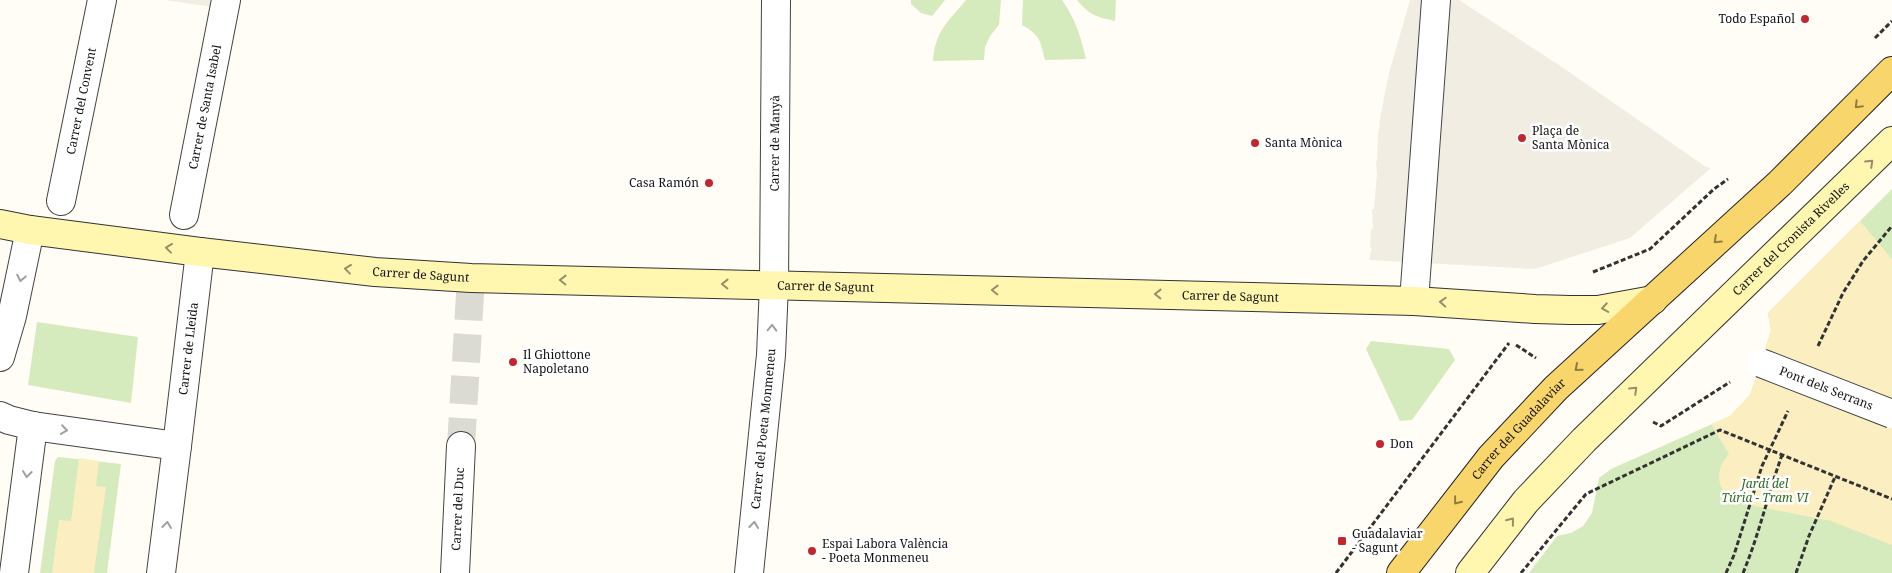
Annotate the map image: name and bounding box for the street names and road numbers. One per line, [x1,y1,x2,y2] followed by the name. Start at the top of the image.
[184,43,225,171] street label: Carrer de Santa Isabel
[62,46,100,156] street label: Carrer del Convent
[766,95,783,192] street label: Carrer de Manyà
[1729,178,1853,299] street label: Carrer del Cronista Rivelles
[372,263,470,286] street label: Carrer de Sagunt
[777,276,874,296] street label: Carrer de Sagunt
[1182,286,1279,306] street label: Carrer de Sagunt
[174,301,202,396] street label: Carrer de Lleida
[746,348,779,510] street label: Carrer del Poeta Monmeneu
[1777,362,1876,414] street label: Pont dels Serrans
[1467,374,1569,483] street label: Carrer del Guadalaviar
[447,467,468,551] street label: Carrer del Duc

